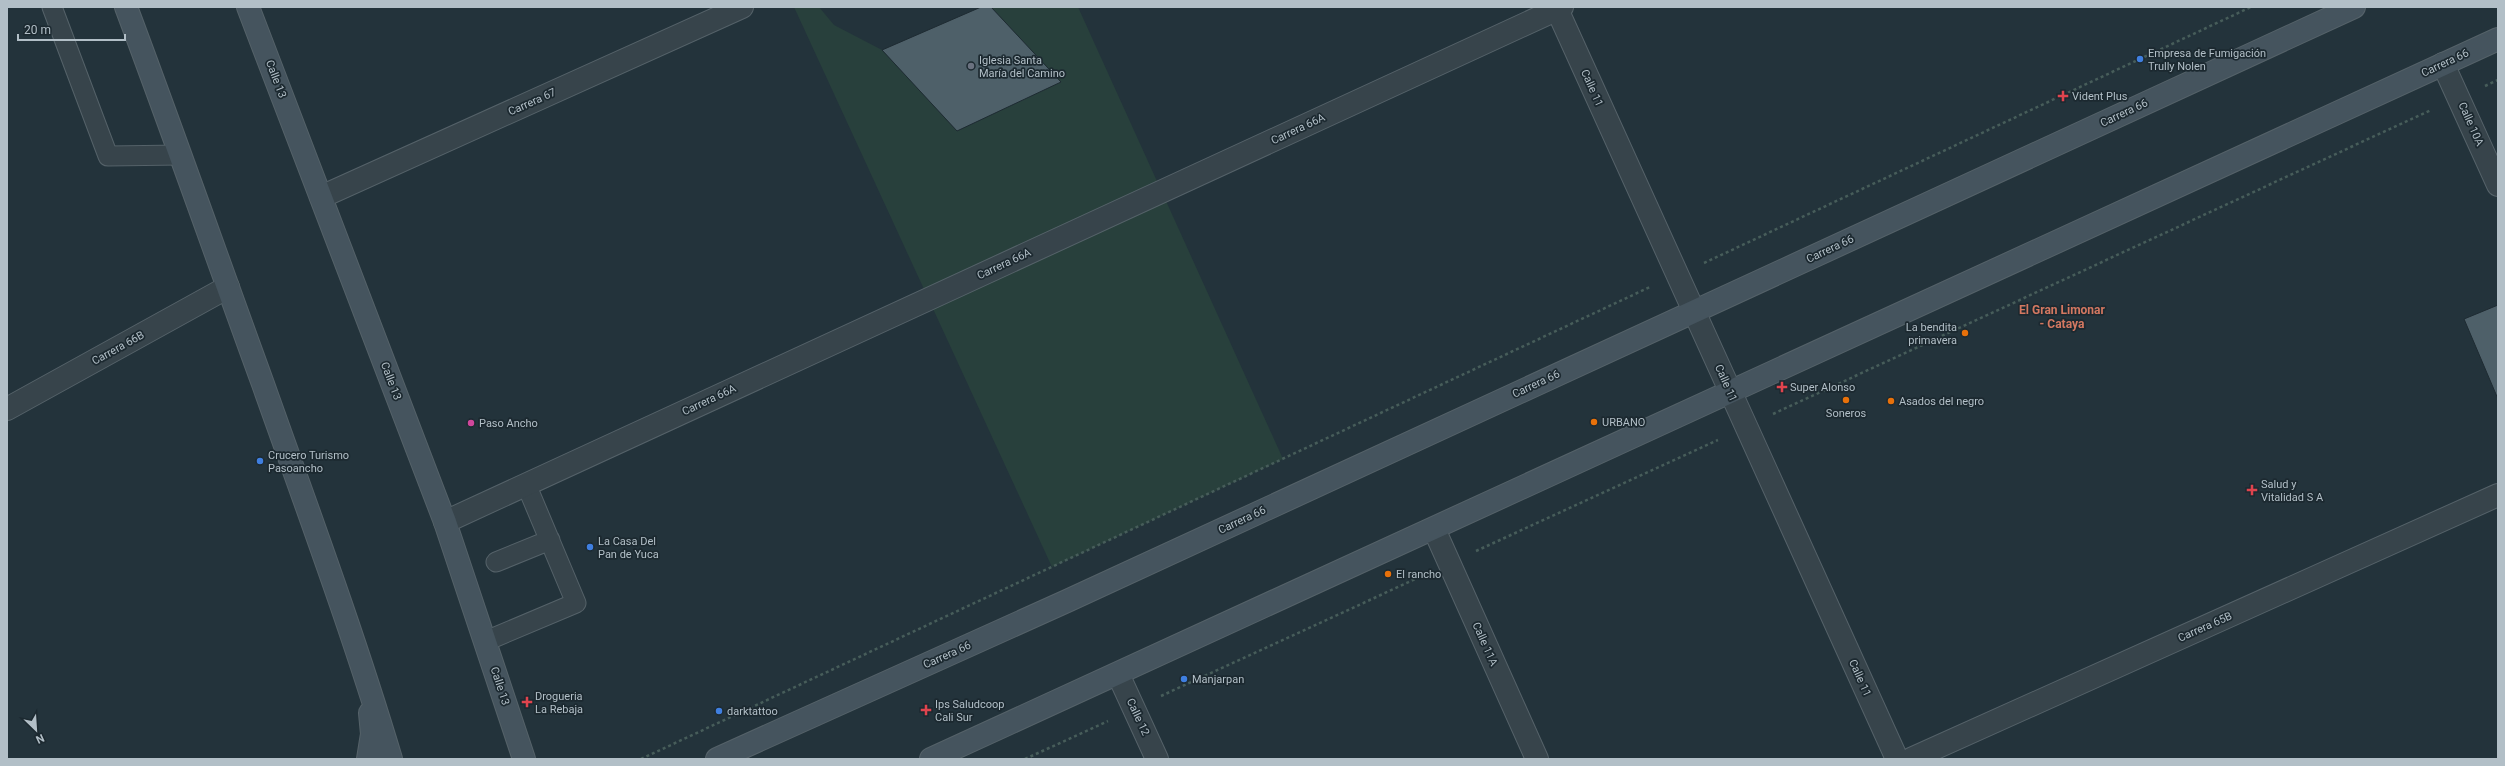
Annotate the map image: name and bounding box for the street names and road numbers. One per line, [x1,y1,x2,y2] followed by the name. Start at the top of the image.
[2419,46,2471,80] street label: Carrera 66
[263,58,289,100] street label: Calle 13
[1578,67,1606,109] street label: Calle 11
[506,86,558,118] street label: Carrera 67
[2098,96,2150,130] street label: Carrera 66
[2456,100,2487,149] street label: Calle 10A
[1269,110,1328,147] street label: Carrera 66A
[1804,232,1856,266] street label: Carrera 66
[975,245,1034,282] street label: Carrera 66A
[90,328,147,368] street label: Carrera 66B
[378,360,404,402] street label: Calle 13
[1712,362,1740,404] street label: Calle 11
[1510,367,1562,401] street label: Carrera 66
[680,381,739,418] street label: Carrera 66A
[1216,503,1268,537] street label: Carrera 66
[2176,609,2234,645] street label: Carrera 65B
[1470,620,1501,669] street label: Calle 11A
[921,639,973,671] street label: Carrera 66
[1846,657,1874,699] street label: Calle 11
[488,665,512,707] street label: Calle 13
[1124,696,1152,738] street label: Calle 12

